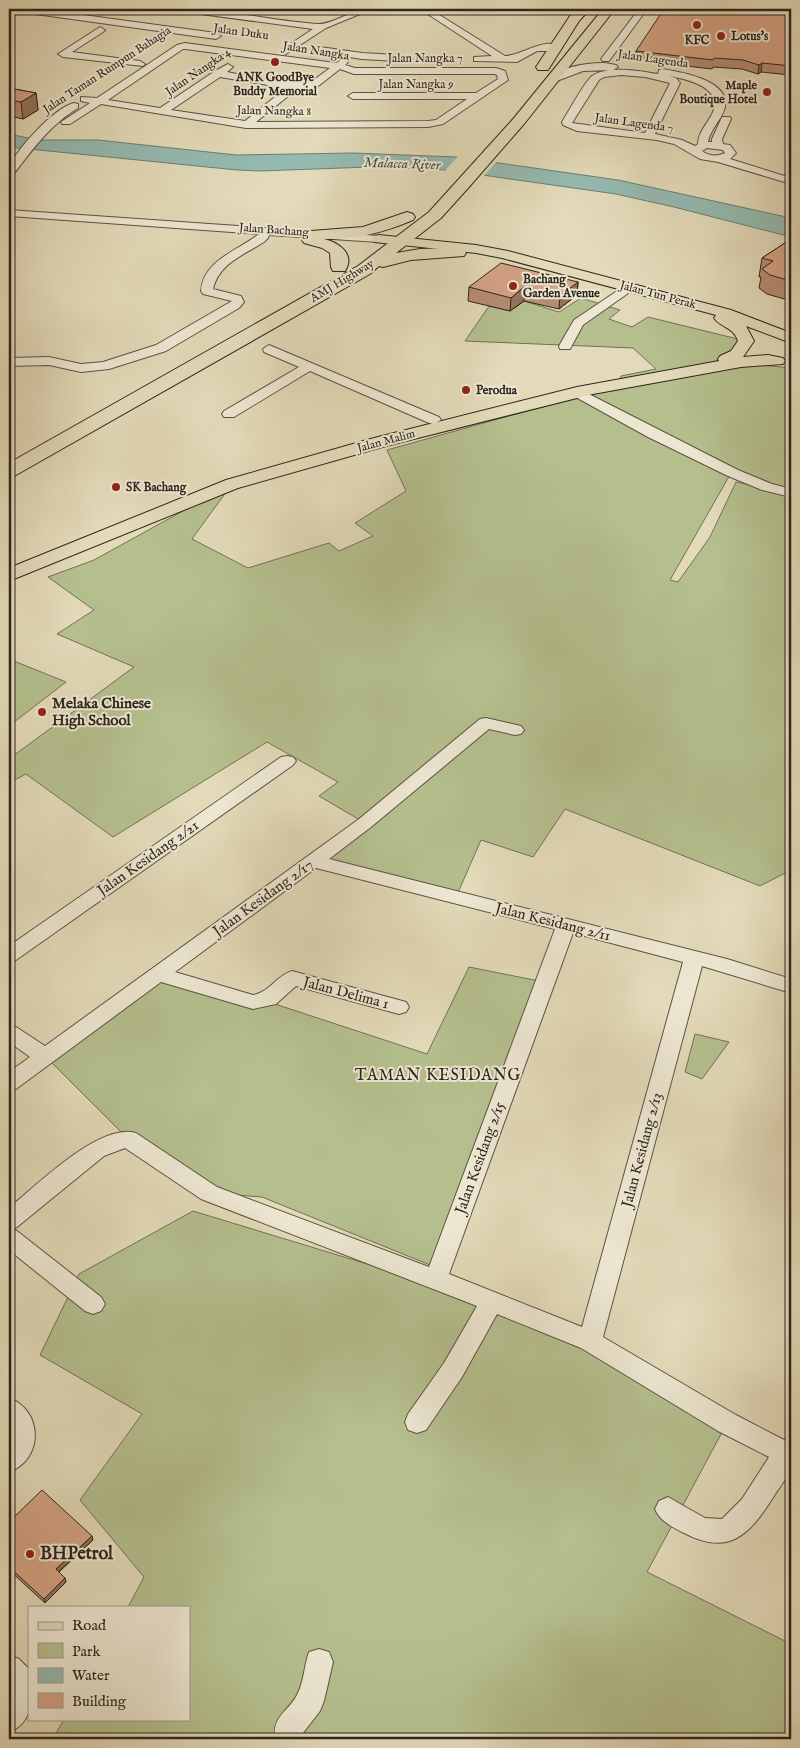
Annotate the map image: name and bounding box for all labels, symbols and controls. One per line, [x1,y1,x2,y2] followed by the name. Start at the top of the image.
[691,19,703,31] marker: KFC
[210,20,270,44] street label: Jalan Duku
[39,23,175,119] street label: Jalan Taman Rumpun Bahagia
[730,29,769,44] place label: Lotus's
[715,30,727,42] marker: Lotus's
[685,33,710,48] place label: KFC
[280,38,351,65] street label: Jalan Nangka
[161,45,234,101] street label: Jalan Nangka 4
[615,46,690,72] street label: Jalan Lagenda
[385,51,463,67] street label: Jalan Nangka 7
[269,56,281,68] marker: ANK GoodBye Buddy Memorial
[233,70,318,100] place label: ANK GoodBye Buddy Memorial
[377,77,453,93] street label: Jalan Nangka 9
[679,78,758,108] place label: Maple Boutique Hotel
[761,86,773,98] marker: Maple Boutique Hotel
[235,103,312,120] street label: Jalan Nangka 8
[592,110,674,137] street label: Jalan Lagenda 7
[363,154,442,174] water label: Malacca River
[236,220,310,241] street label: Jalan Bachang
[306,256,377,307] street label: AMJ Highway
[523,272,600,301] place label: Bachang Garden Avenue
[616,277,698,314] street label: Jalan Tun Perak
[507,280,519,292] marker: Bachang Garden Avenue
[476,383,518,398] place label: Perodua
[460,384,472,396] marker: Perodua
[353,426,417,457] street label: Jalan Malim
[126,480,187,496] place label: SK Bachang
[110,481,122,493] marker: SK Bachang
[52,694,151,730] place label: Melaka Chinese High School
[36,706,48,718] marker: Melaka Chinese High School
[92,816,202,901] street label: Jalan Kesidang 2/21
[207,855,317,942] street label: Jalan Kesidang 2/17
[491,898,613,946] street label: Jalan Kesidang 2/11
[299,972,391,1014] street label: Jalan Delima 1
[355,1066,521,1086] district label: TAMAN KESIDANG
[617,1090,666,1212] street label: Jalan Kesidang 2/13
[450,1099,509,1219] street label: Jalan Kesidang 2/15
[40,1543,114,1566] place label: BHPetrol
[24,1548,36,1560] marker: BHPetrol
[28,1606,190,1720] legend
[72,1616,107,1635] text: Road
[72,1642,102,1661] text: Park
[72,1666,110,1685] text: Water
[72,1692,127,1711] text: Building

